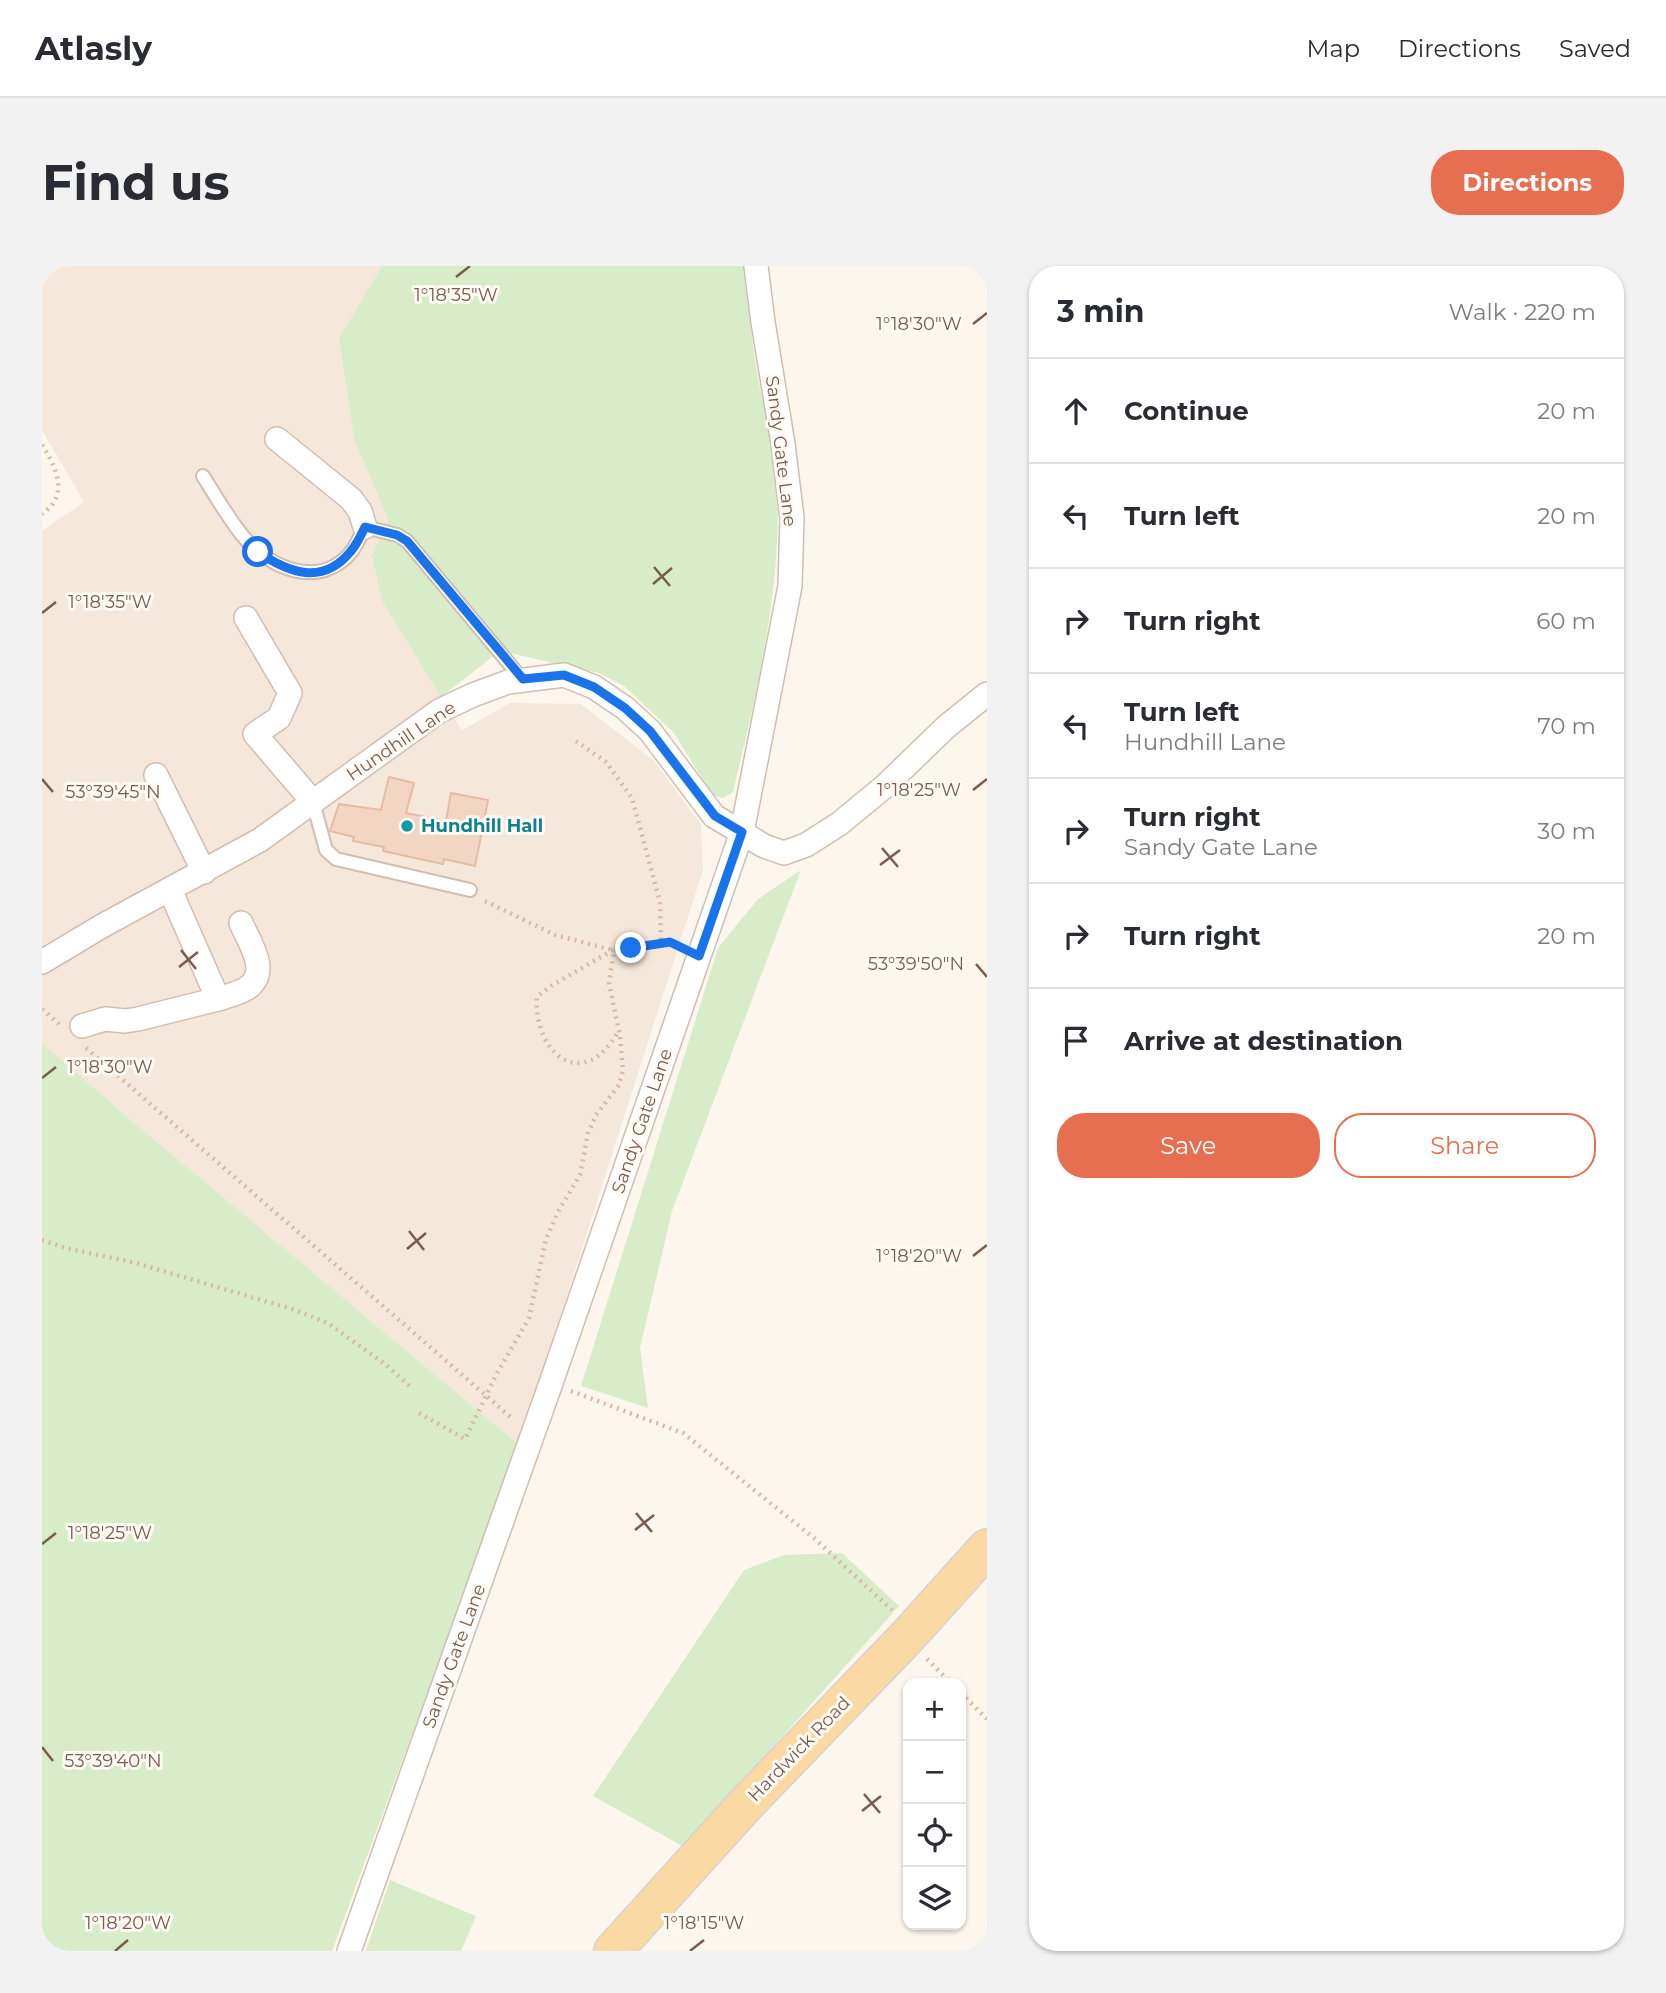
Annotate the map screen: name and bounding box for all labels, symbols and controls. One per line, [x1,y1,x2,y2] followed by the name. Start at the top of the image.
[35,28,152,68] text: Atlasly
[1307,34,1360,63] text: Map
[1398,34,1521,63] text: Directions
[1559,34,1631,63] text: Saved
[1431,150,1624,215] button: Directions
[42,153,230,212] text: Find us
[414,284,498,306] text: 1°18'35"W
[1057,293,1144,330] text: 3 min
[1449,298,1596,326] text: Walk · 220 m
[876,313,962,335] text: 1°18'30"W
[761,374,801,528] street label: Sandy Gate Lane
[1057,392,1095,430] icon: ahead
[1124,395,1249,427] text: Continue
[1537,397,1596,425] text: 20 m
[1057,497,1095,535] icon: left
[1124,500,1240,532] text: Turn left
[1537,502,1596,530] text: 20 m
[242,536,273,567] route start
[68,591,152,613] text: 1°18'35"W
[1057,602,1095,640] icon: right
[1124,605,1260,637] text: Turn right
[1536,607,1596,635] text: 60 m
[342,696,460,786] street label: Hundhill Lane
[1124,696,1240,728] text: Turn left
[1057,707,1095,745] icon: left
[1537,712,1596,740] text: 70 m
[1124,728,1286,756] text: Hundhill Lane
[877,779,961,801] text: 1°18'25"W
[65,781,161,803] text: 53°39'45"N
[1124,801,1260,833] text: Turn right
[1057,812,1095,850] icon: right
[421,815,543,837] place label: Hundhill Hall
[1537,817,1596,845] text: 30 m
[399,818,415,834] marker: Hundhill Hall
[1124,833,1318,861] text: Sandy Gate Lane
[1057,917,1095,955] icon: right
[1124,920,1260,952] text: Turn right
[1537,922,1596,950] text: 20 m
[615,932,646,963] route end
[868,953,964,975] text: 53°39'50"N
[1057,1022,1095,1060] icon: arrive
[1124,1025,1403,1057] text: Arrive at destination
[607,1046,677,1196] street label: Sandy Gate Lane
[67,1056,153,1078] text: 1°18'30"W
[1057,1113,1320,1178] button: Save
[1334,1113,1596,1178] button: Share
[876,1245,962,1267] text: 1°18'20"W
[68,1522,152,1544] text: 1°18'25"W
[418,1581,490,1731] street label: Sandy Gate Lane
[903,1678,966,1930] map controls
[903,1678,966,1741] button: +
[743,1692,855,1806] street label: Hardwick Road
[903,1741,966,1804] button: −
[64,1750,162,1772] text: 53°39'40"N
[903,1804,966,1867] button: locate
[903,1867,966,1930] button: layers
[85,1912,171,1934] text: 1°18'20"W
[664,1912,744,1934] text: 1°18'15"W

